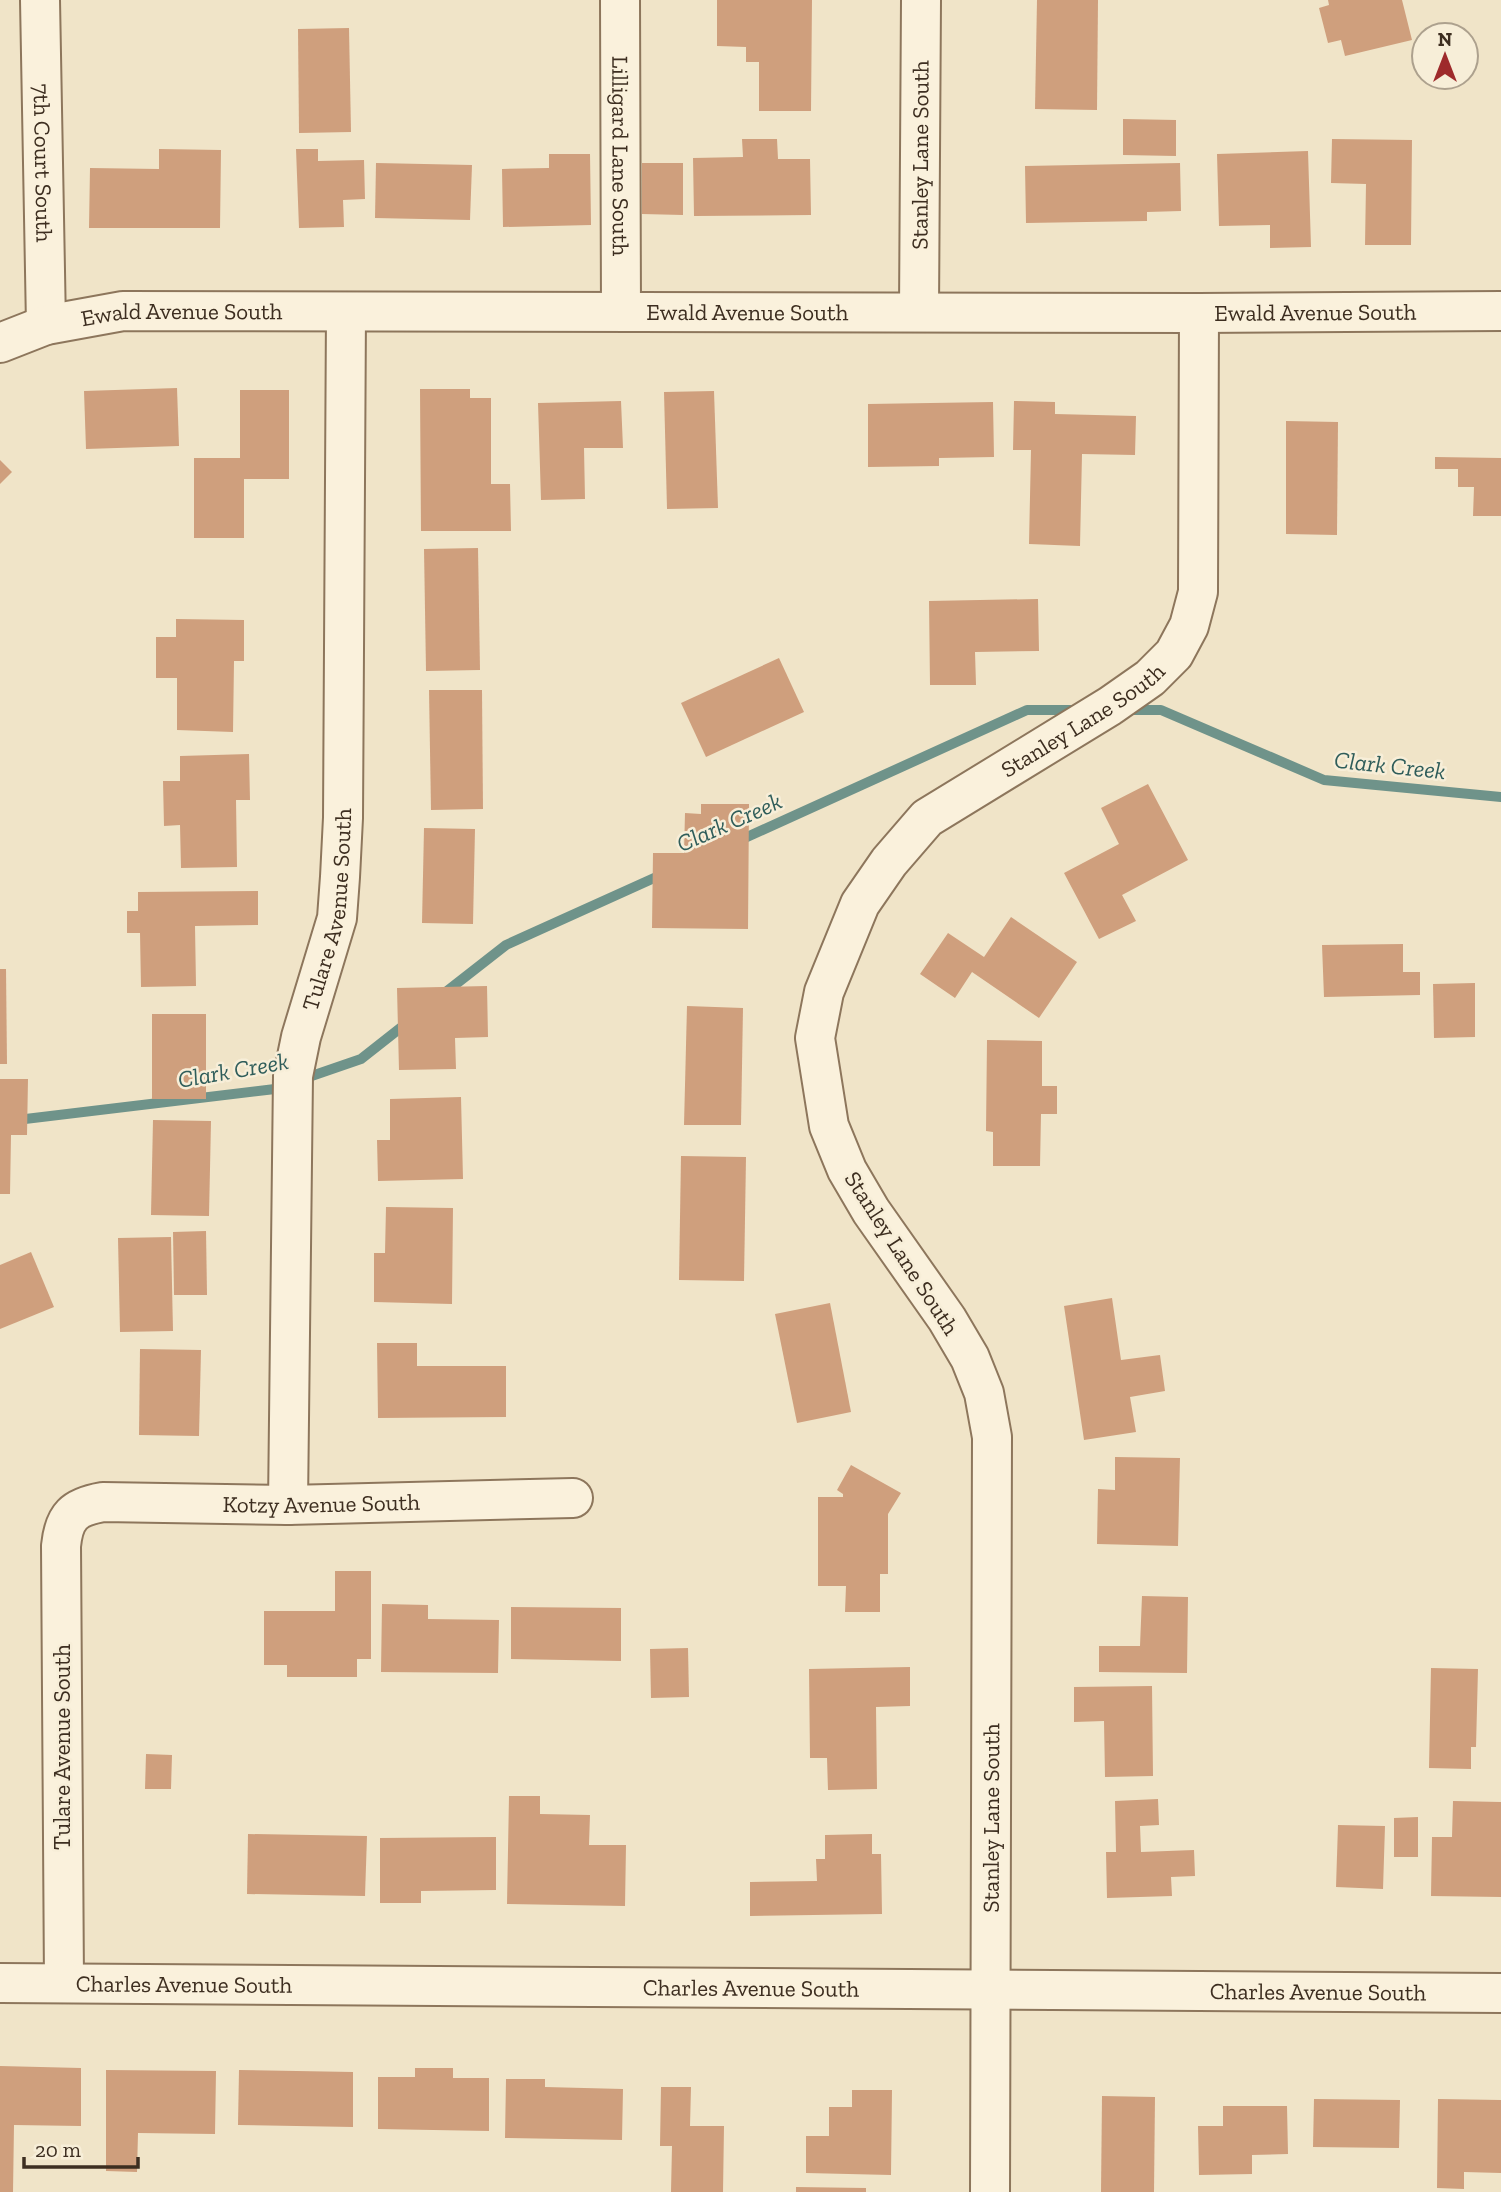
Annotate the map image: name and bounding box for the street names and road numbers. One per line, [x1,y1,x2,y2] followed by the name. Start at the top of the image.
[606,56,635,256] street label: Lilligard Lane South
[905,60,935,250] street label: Stanley Lane South
[28,83,58,243] street label: 7th Court South
[78,297,283,332] street label: Ewald Avenue South
[646,298,849,326] street label: Ewald Avenue South
[1214,298,1417,327] street label: Ewald Avenue South
[996,657,1171,783] street label: Stanley Lane South
[296,808,357,1014] street label: Tulare Avenue South
[839,1166,965,1340] street label: Stanley Lane South
[222,1488,420,1519] street label: Kotzy Avenue South
[48,1644,76,1850] street label: Tulare Avenue South
[977,1723,1005,1913] street label: Stanley Lane South
[76,1970,292,1999] street label: Charles Avenue South
[643,1973,859,2003] street label: Charles Avenue South
[1210,1977,1426,2007] street label: Charles Avenue South

